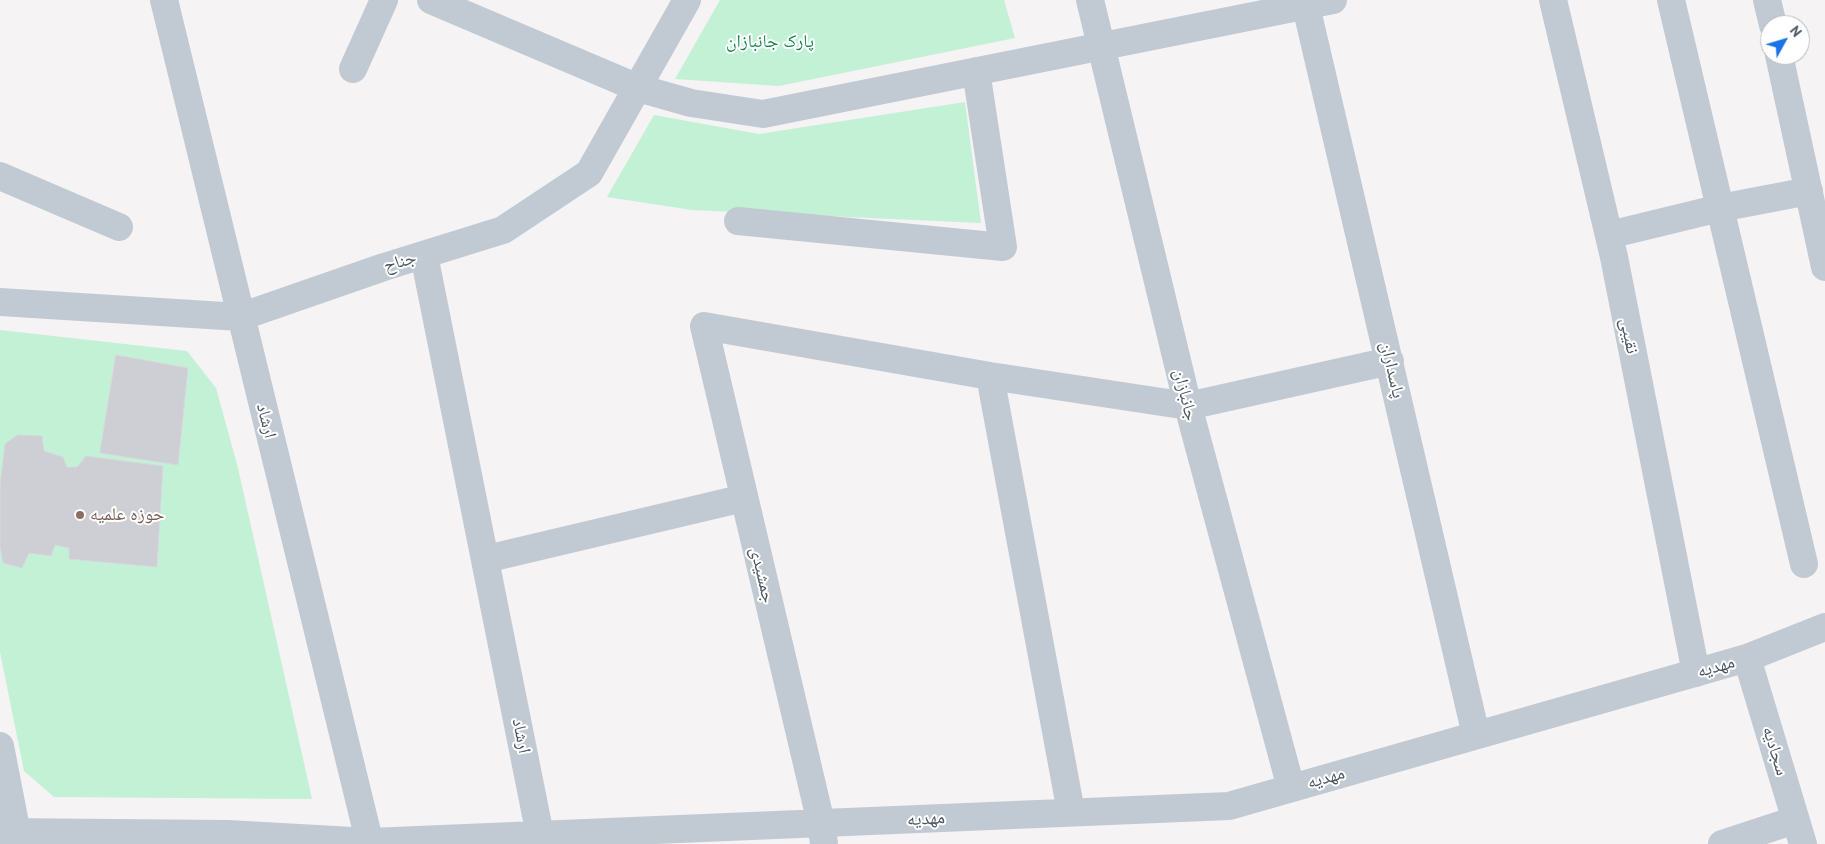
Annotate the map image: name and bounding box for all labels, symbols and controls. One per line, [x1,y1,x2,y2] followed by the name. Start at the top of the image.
[1760,15,1810,65] north arrow
[1786,22,1806,40] text: N
[726,31,814,53] park label: پارک جانبازان
[381,247,419,277] street label: جناح
[1615,316,1643,356] street label: نقیبی
[1375,340,1409,400] street label: پاسداران
[1168,367,1202,423] street label: جانبازان
[251,401,281,441] street label: ارشاد
[90,504,165,526] place label: حوزه علمیه
[74,509,86,521] marker: حوزه علمیه
[745,545,779,605] street label: جمشیدی
[1695,651,1737,683] street label: مهدیه
[507,717,535,755] street label: ارشاد
[1757,724,1793,778] street label: سجادیه
[1305,762,1347,794] street label: مهدیه
[907,807,945,831] street label: مهدیه

